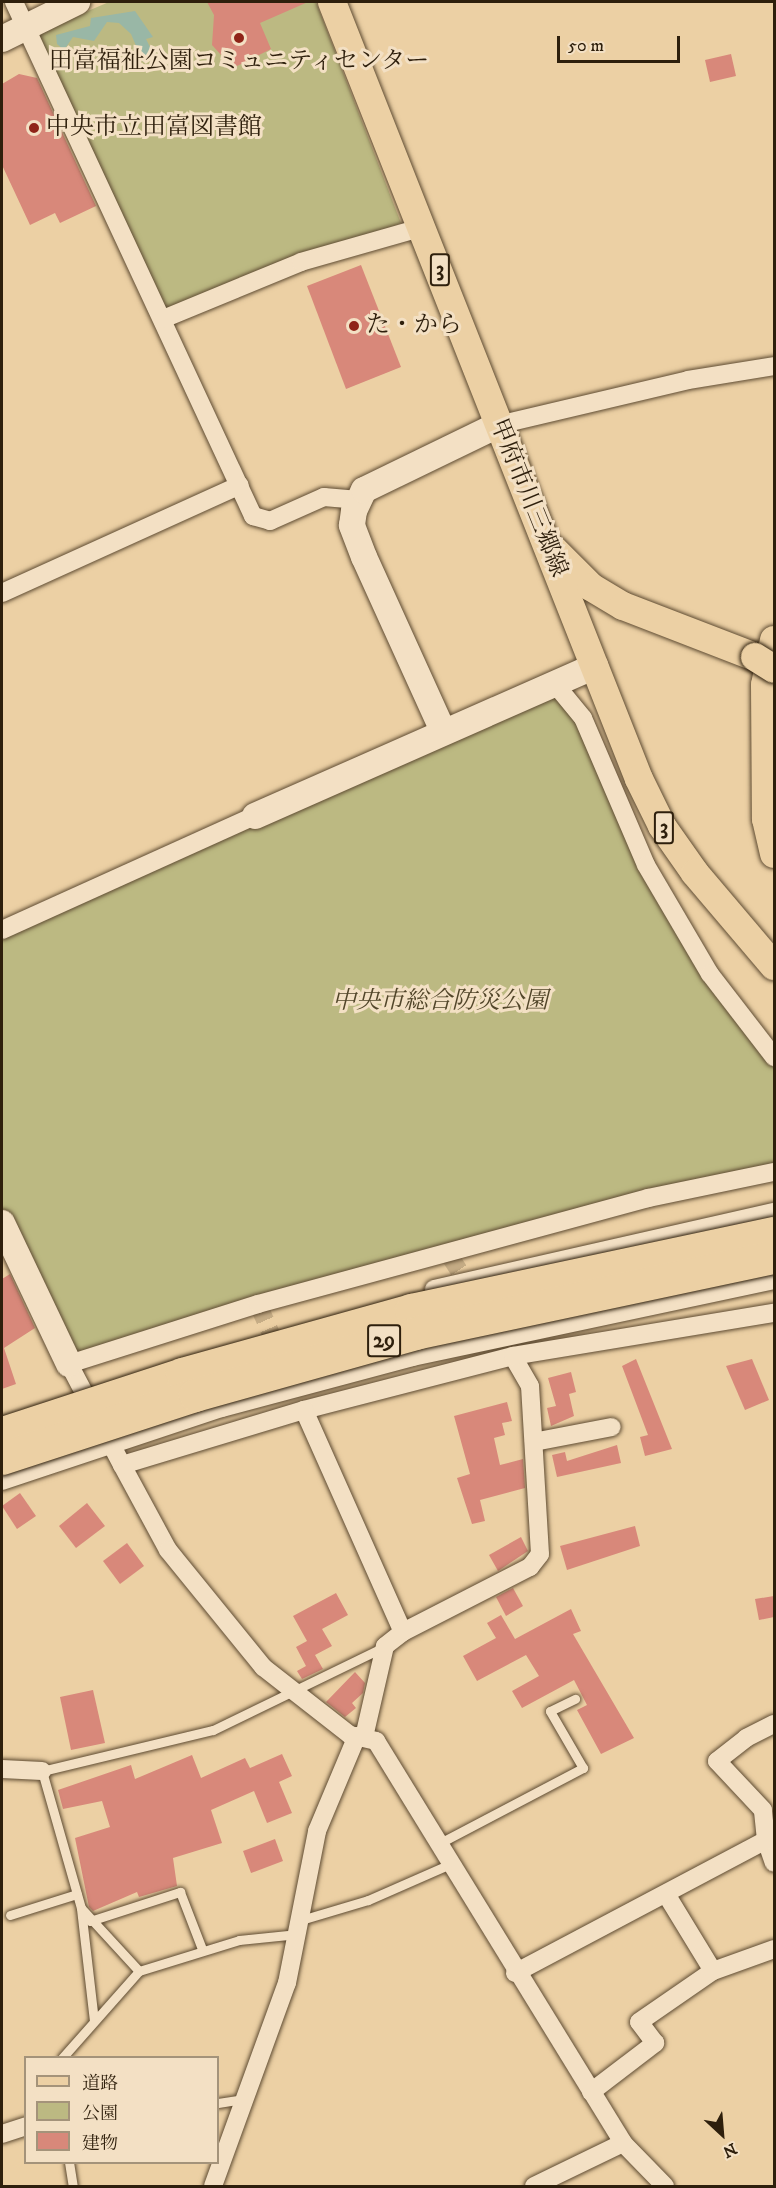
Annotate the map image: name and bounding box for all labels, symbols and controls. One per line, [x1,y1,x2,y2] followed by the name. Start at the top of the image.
[560,24,683,62] scale bar
[232,31,246,45] marker: 田富福祉公園コミュニティセンター
[568,35,604,57] text: 50 m
[47,48,431,76] place label: 田富福祉公園コミュニティセンター
[46,114,262,142] place label: 中央市立田富図書館
[27,121,41,135] marker: 中央市立田富図書館
[430,251,450,289] road number: 3
[366,312,462,340] place label: た・から
[347,319,361,333] marker: た・から
[483,415,573,581] street label: 甲府市川三郷線
[654,809,674,847] road number: 3
[332,988,548,1016] park label: 中央市総合防災公園
[366,1322,402,1360] road number: 29
[24,2056,219,2164] legend
[82,2073,118,2095] text: 道路
[82,2103,118,2125] text: 公園
[692,2104,752,2164] north arrow
[82,2133,118,2155] text: 建物
[720,2138,740,2162] text: N

